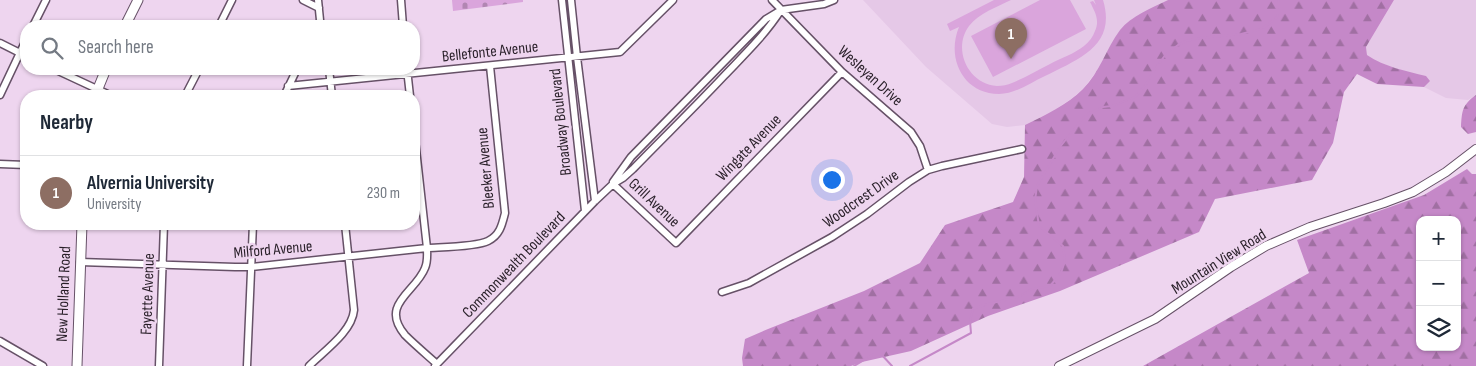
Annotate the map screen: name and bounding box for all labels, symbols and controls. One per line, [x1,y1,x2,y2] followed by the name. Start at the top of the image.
[995,18,1027,59] pin: 1
[20,20,420,75] search box
[38,34,66,62] icon: search
[78,36,154,59] text: Search here
[441,38,539,66] street label: Bellefonte Avenue
[834,42,906,110] street label: Wesleyan Drive
[546,68,576,176] street label: Broadway Boulevard
[40,110,93,135] text: Nearby
[712,111,786,185] street label: Wingate Avenue
[473,127,499,209] street label: Bleeker Avenue
[819,166,903,232] street label: Woodcrest Drive
[819,167,845,193] your location
[87,172,214,195] text: Alvernia University
[624,174,684,232] street label: Grill Avenue
[53,184,59,203] text: 1
[367,184,400,203] text: 230 m
[87,195,141,214] text: University
[459,208,569,322] street label: Commonwealth Boulevard
[1416,216,1461,351] map controls
[1416,216,1461,261] button: +
[1168,225,1270,299] street label: Mountain View Road
[233,237,313,263] street label: Milford Avenue
[53,246,75,342] street label: New Holland Road
[137,253,159,335] street label: Fayette Avenue
[1416,261,1461,306] button: −
[1416,306,1461,351] button: layers

